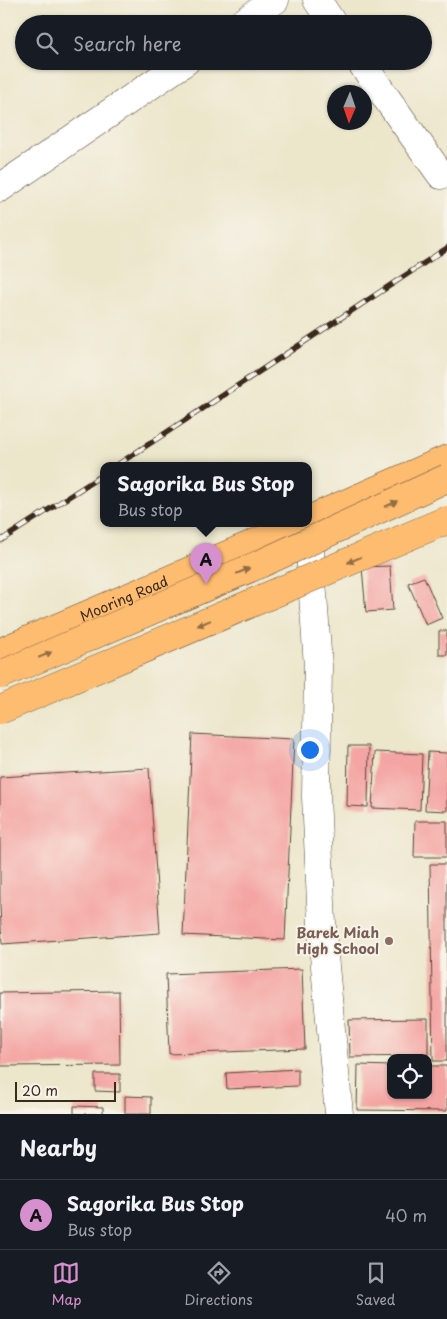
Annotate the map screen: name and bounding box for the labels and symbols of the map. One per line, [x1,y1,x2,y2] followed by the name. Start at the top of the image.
[327,85,372,130] north arrow
[384,500,398,508] one-way arrow
[190,543,222,584] pin: A
[347,556,361,564] one-way arrow
[236,567,250,575] one-way arrow
[77,570,171,627] street label: Mooring Road
[196,619,211,627] one-way arrow
[38,651,52,659] one-way arrow
[297,737,323,763] your location
[296,922,379,959] place label: Barek Miah High School
[383,935,395,947] marker: Barek Miah High School
[15,1079,116,1102] scale bar

